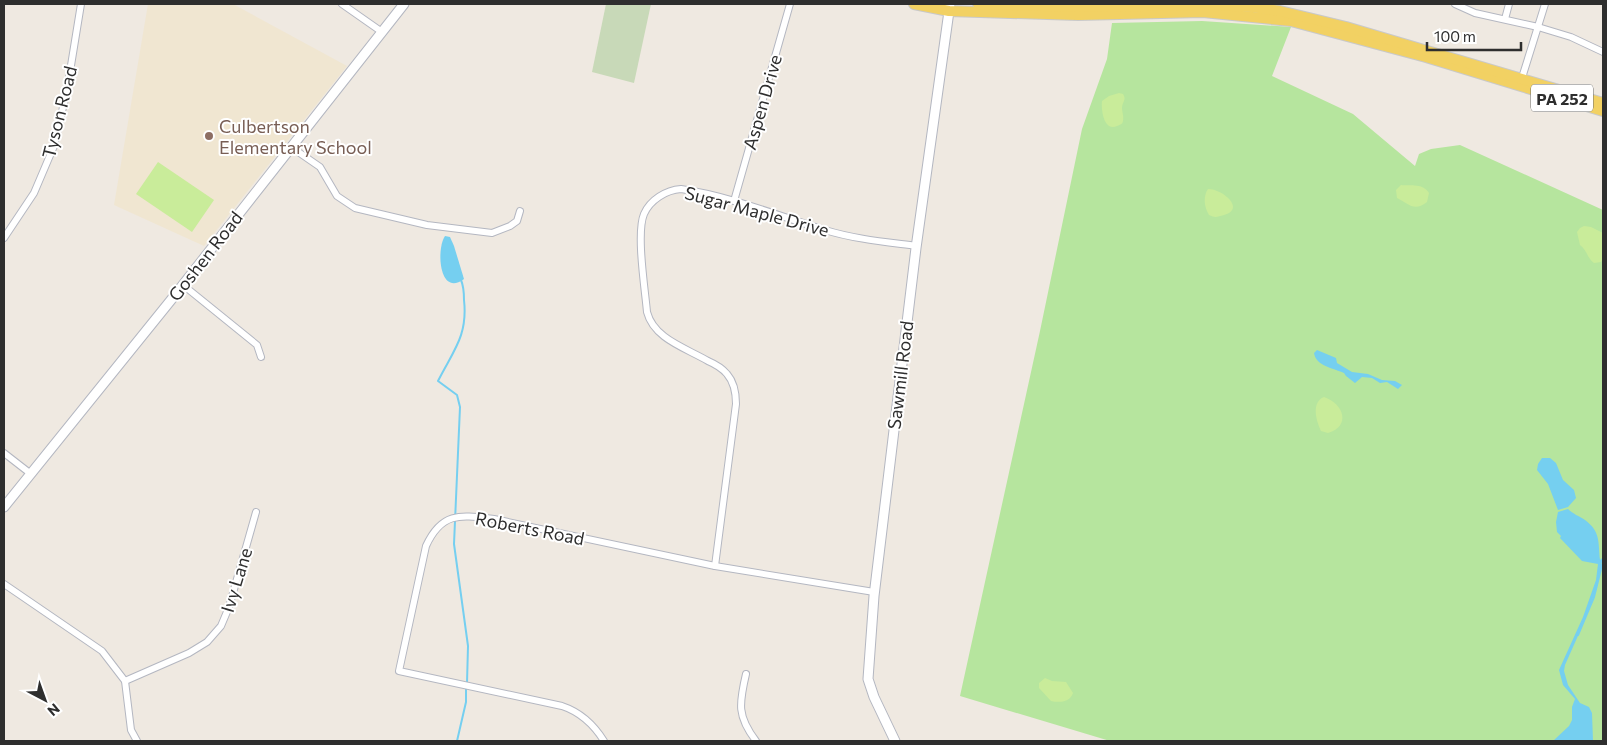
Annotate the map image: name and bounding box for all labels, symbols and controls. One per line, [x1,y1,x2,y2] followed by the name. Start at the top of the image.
[1427,20,1521,52] scale bar
[1434,27,1476,45] text: 100 m
[738,52,786,152] street label: Aspen Drive
[37,64,81,160] street label: Tyson Road
[1531,85,1593,112] road number: PA 252
[219,115,372,158] place label: Culbertson Elementary School
[203,130,215,142] marker: Culbertson Elementary School
[682,181,832,241] street label: Sugar Maple Drive
[163,207,247,305] street label: Goshen Road
[882,319,918,431] street label: Sawmill Road
[474,507,586,549] street label: Roberts Road
[216,545,256,615] street label: Ivy Lane
[20,675,70,725] north arrow
[44,700,63,720] text: N

